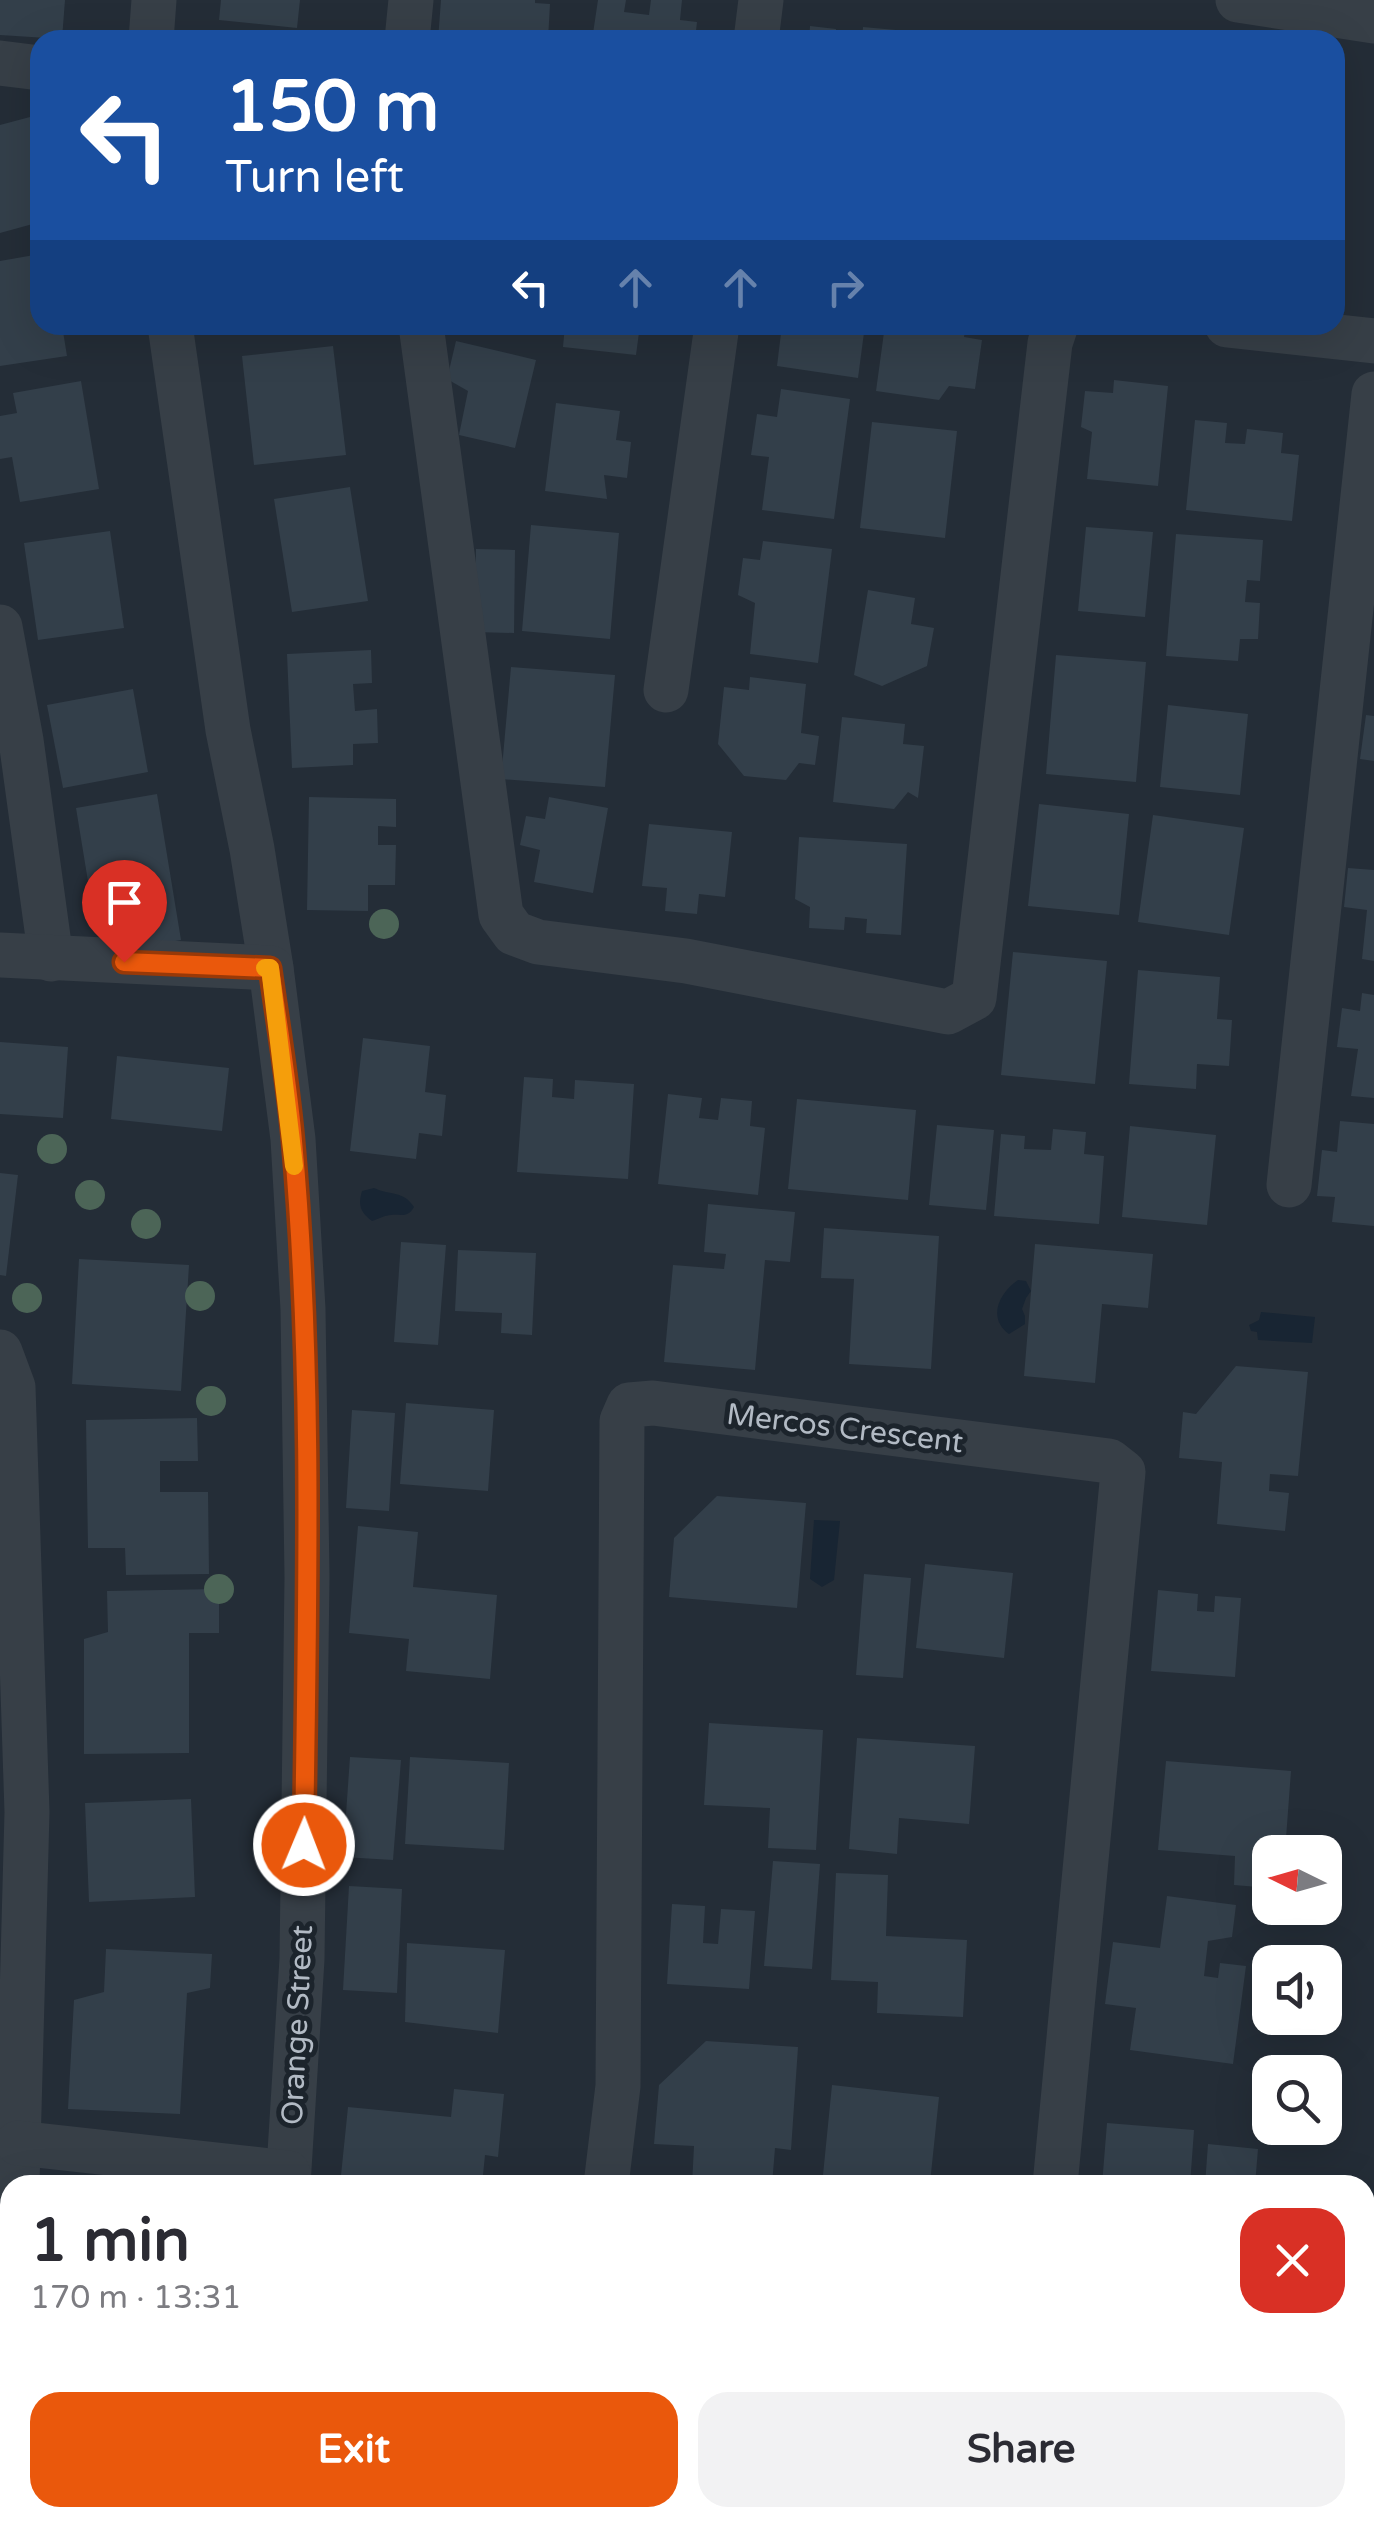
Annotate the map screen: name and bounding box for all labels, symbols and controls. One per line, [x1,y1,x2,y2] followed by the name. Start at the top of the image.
[225,66,439,150] text: 150 m
[60,70,190,200] icon: left
[225,151,404,205] text: Turn left
[503,260,558,315] icon: left
[608,260,663,315] icon: ahead
[713,260,768,315] icon: ahead
[818,260,873,315] icon: right
[82,860,167,963] pin
[97,875,152,930] icon: arrive
[724,1396,965,1461] street label: Mercos Crescent
[252,1793,356,1897] position arrow
[1252,1835,1342,1925] north arrow
[1252,1835,1342,2145] map controls
[274,1924,321,2126] street label: Orange Street
[1252,1945,1342,2035] button: sound
[1252,2055,1342,2145] button: search
[30,2205,190,2277] text: 1 min
[1240,2208,1345,2313] button: close
[30,2279,242,2317] text: 170 m · 13:31
[30,2392,678,2507] button: Exit
[698,2392,1345,2507] button: Share

